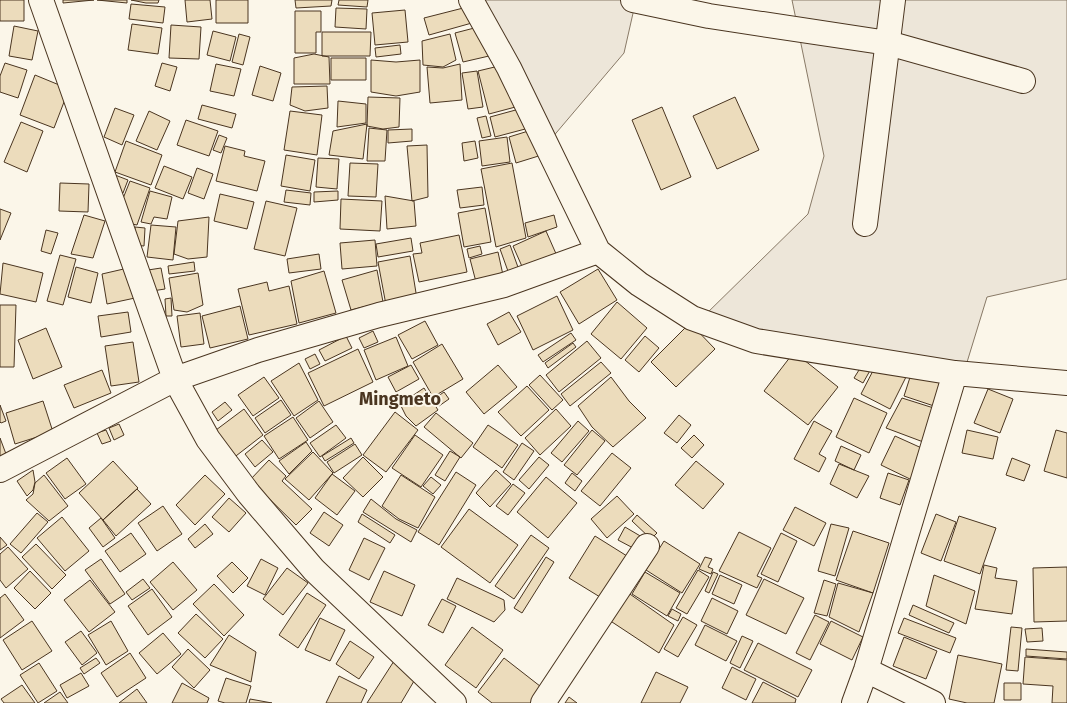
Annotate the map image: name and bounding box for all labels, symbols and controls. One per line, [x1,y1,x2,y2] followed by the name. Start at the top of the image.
[359,388,441,410] district label: Mingmeto

